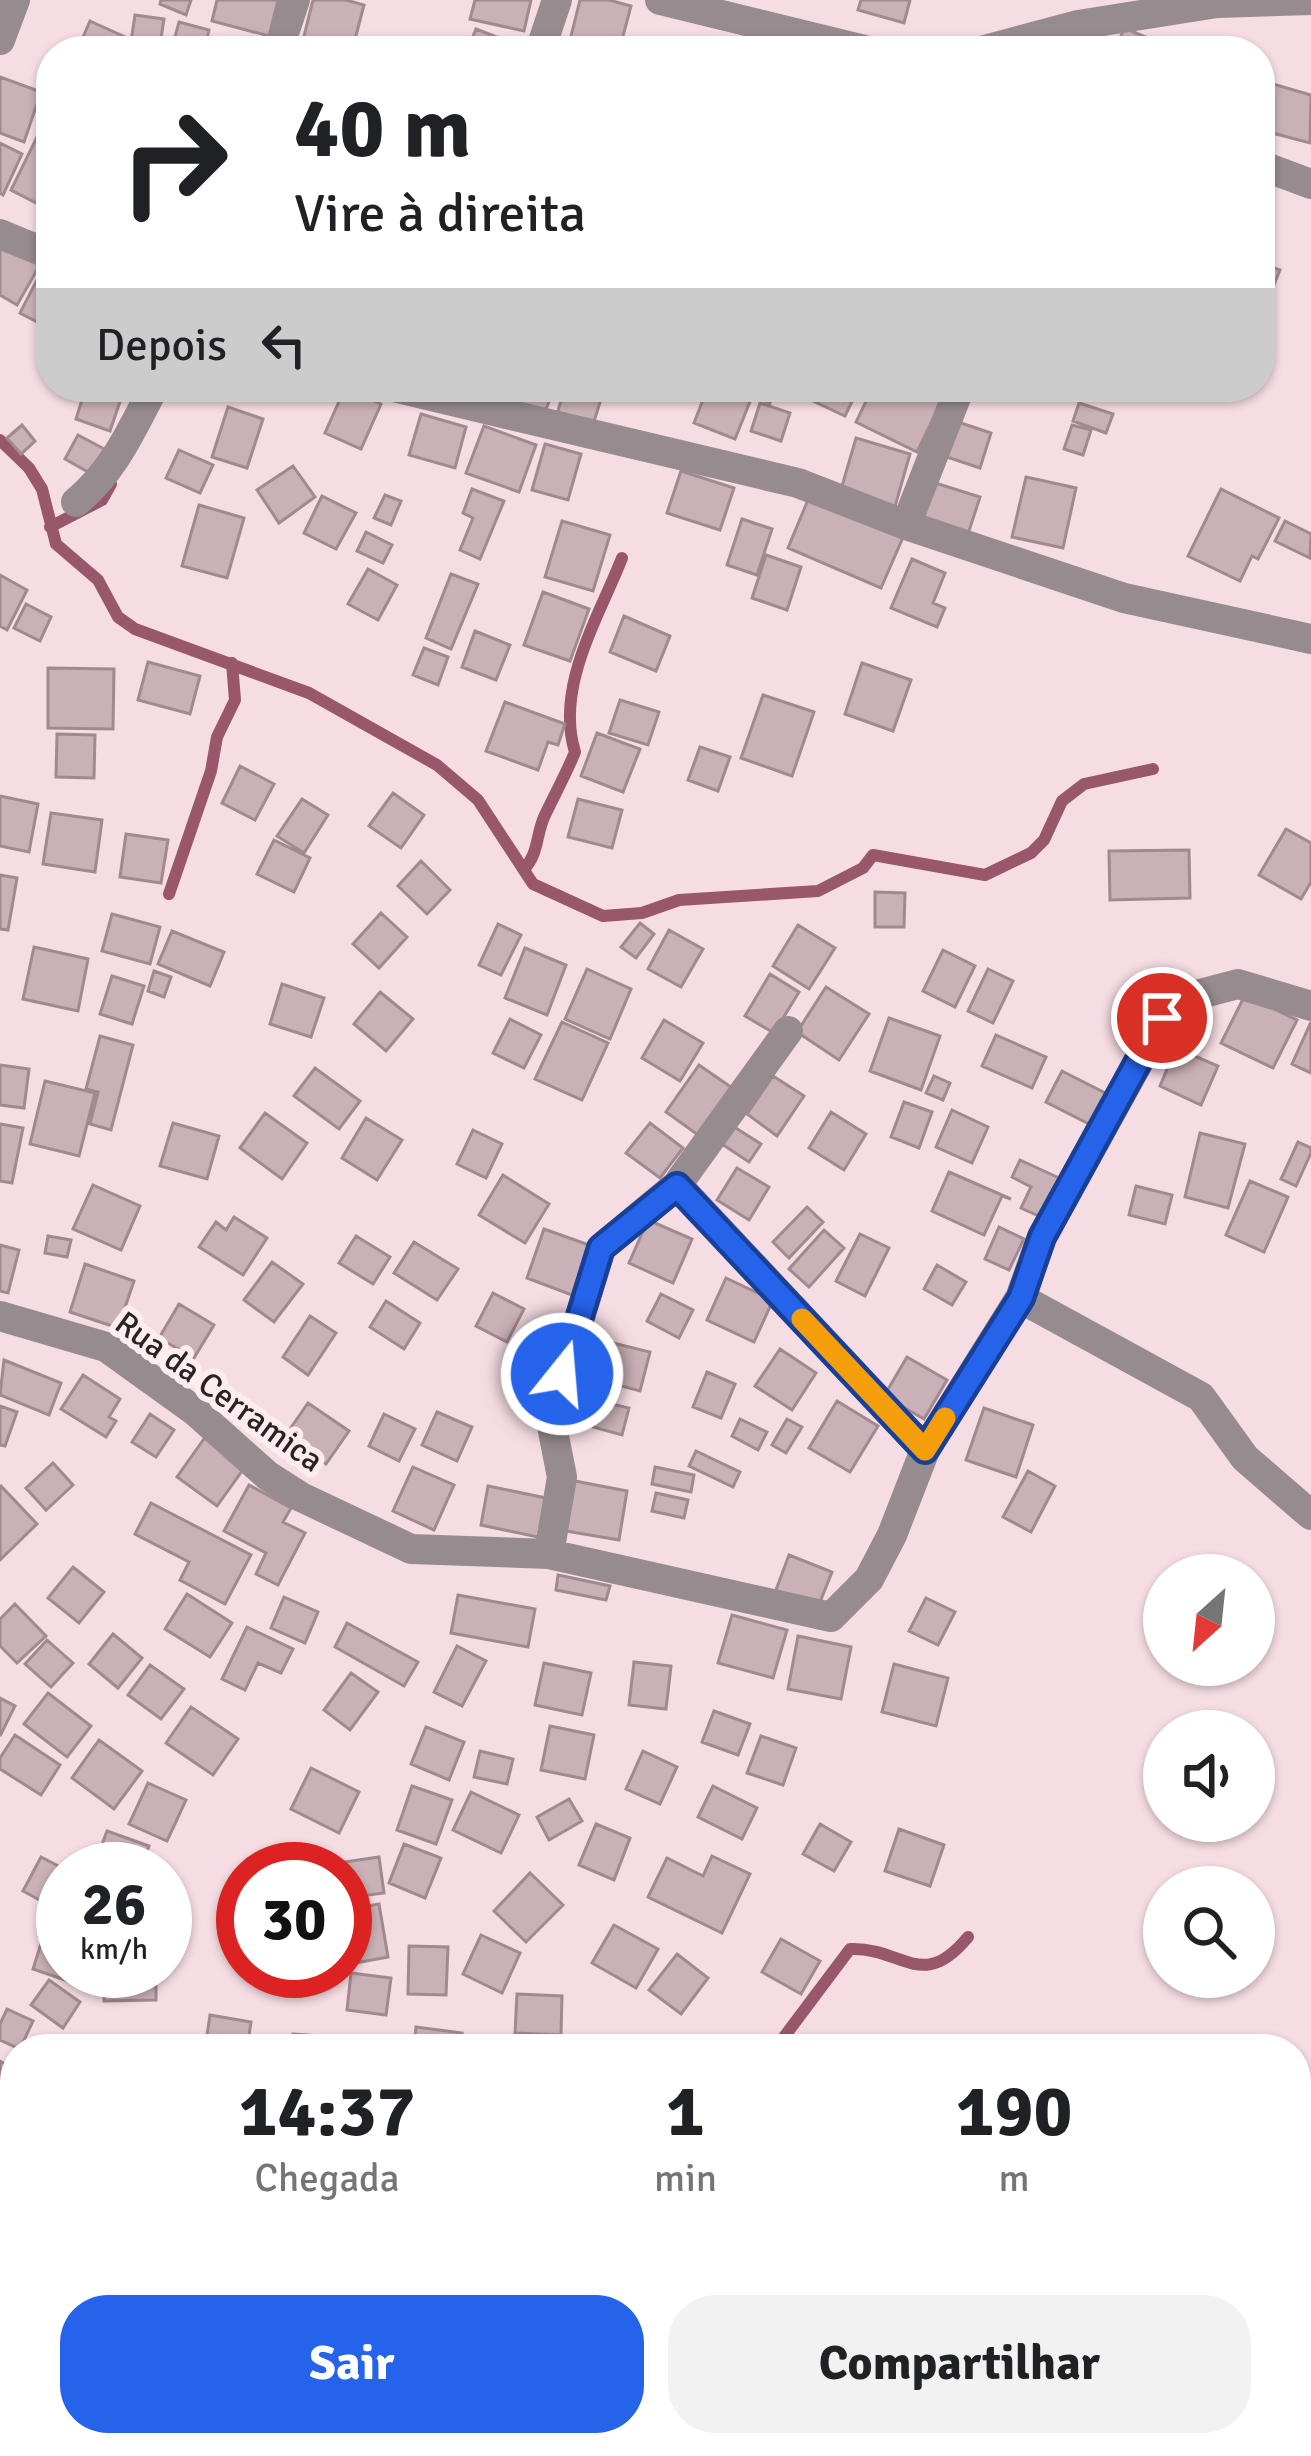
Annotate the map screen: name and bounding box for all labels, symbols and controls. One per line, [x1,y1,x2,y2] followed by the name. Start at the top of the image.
[294,77,471,181] text: 40 m
[96,84,252,240] icon: right
[294,180,586,247] text: Vire à direita
[251,312,317,378] icon: left
[96,318,227,373] text: Depois
[1111,967,1213,1069] pin
[1129,985,1195,1051] icon: arrive
[107,1303,331,1481] street label: Rua da Cerramica
[499,1311,625,1437] position arrow
[1143,1554,1275,1686] north arrow
[1143,1554,1275,1998] map controls
[1143,1710,1275,1842] button: sound
[216,1842,372,1998] speed limit sign: 30
[1143,1866,1275,1998] button: search
[82,1868,146,1942] text: 26
[80,1931,148,1968] text: km/h
[239,2067,415,2156] text: 14:37
[666,2067,705,2156] text: 1
[956,2067,1072,2156] text: 190
[255,2154,400,2202] text: Chegada
[654,2154,717,2202] text: min
[998,2154,1030,2202] text: m
[60,2295,644,2433] button: Sair
[668,2295,1251,2433] button: Compartilhar

